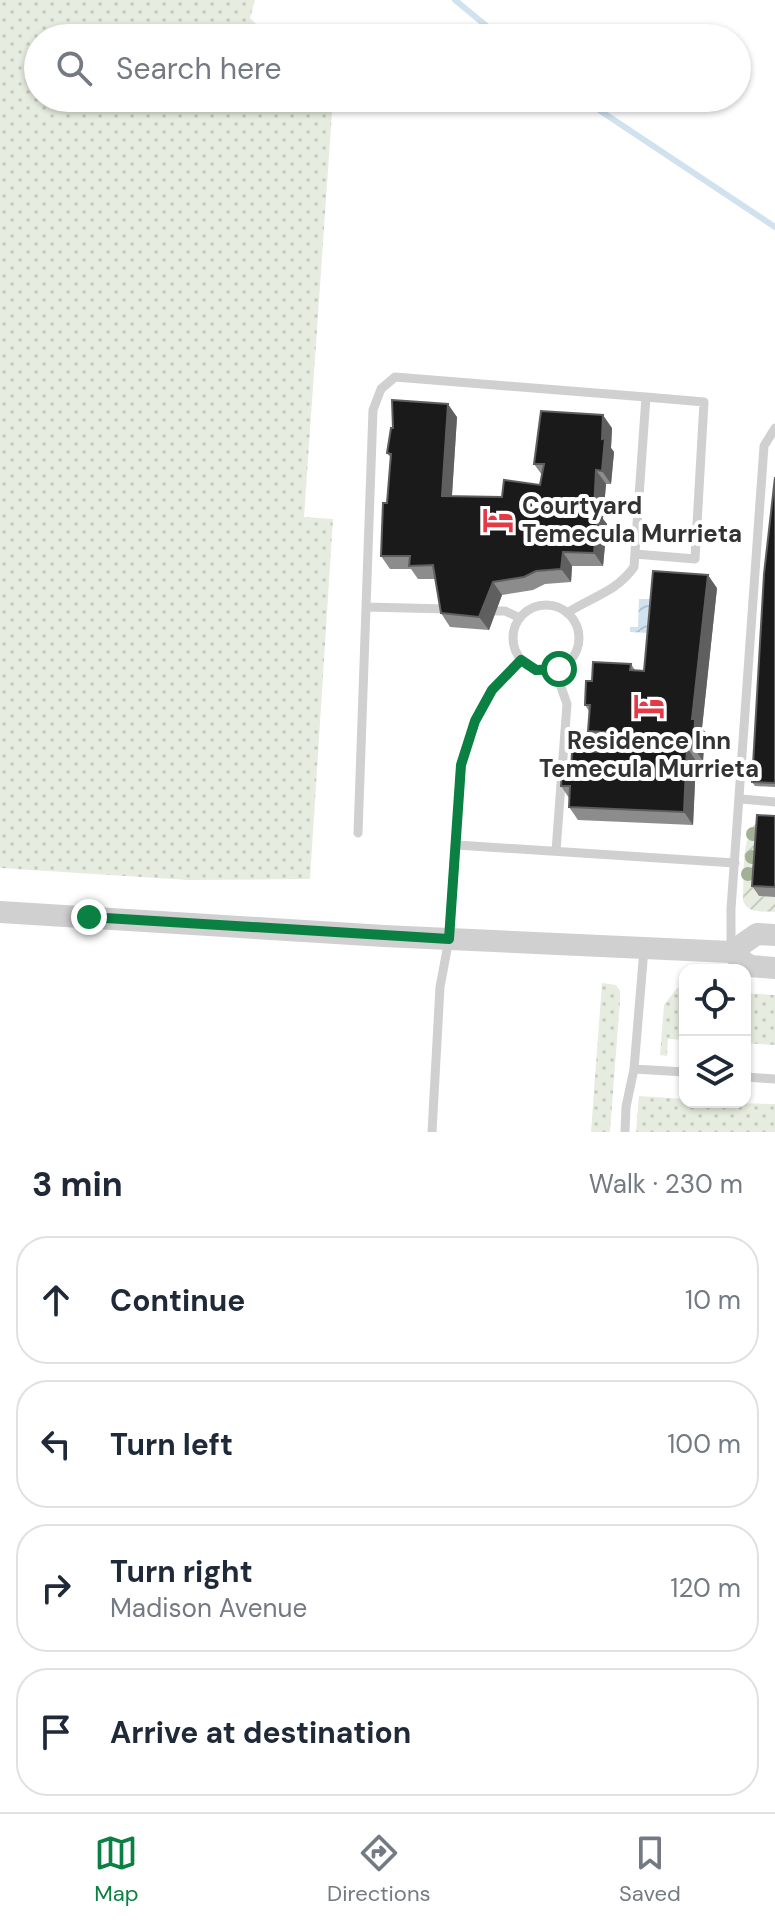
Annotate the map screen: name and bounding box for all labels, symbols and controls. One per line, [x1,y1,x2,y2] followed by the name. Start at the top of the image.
[24,24,751,112] search box
[52,46,96,90] icon: search
[116,49,282,88] text: Search here
[522,490,742,549] place label: Courtyard Temecula Murrieta
[481,503,515,537] hotel icon: Courtyard Temecula Murrieta
[541,651,577,687] route start
[632,689,666,723] hotel icon: Residence Inn Temecula Murrieta
[539,725,759,784] place label: Residence Inn Temecula Murrieta
[71,899,107,935] route end
[679,964,751,1108] map controls
[679,964,751,1036] button: locate
[679,1036,751,1108] button: layers
[32,1162,123,1207] text: 3 min
[589,1167,743,1201] text: Walk · 230 m
[34,1278,78,1322] icon: ahead
[110,1281,245,1320] text: Continue
[685,1283,741,1317] text: 10 m
[34,1422,78,1466] icon: left
[110,1425,233,1464] text: Turn left
[667,1427,741,1461] text: 100 m
[110,1552,253,1591] text: Turn right
[34,1566,78,1610] icon: right
[670,1571,741,1605] text: 120 m
[110,1591,307,1625] text: Madison Avenue
[34,1710,78,1754] icon: arrive
[110,1713,411,1752] text: Arrive at destination
[94,1831,139,1908] tab: Map
[327,1831,431,1908] tab: Directions
[619,1831,681,1908] tab: Saved

